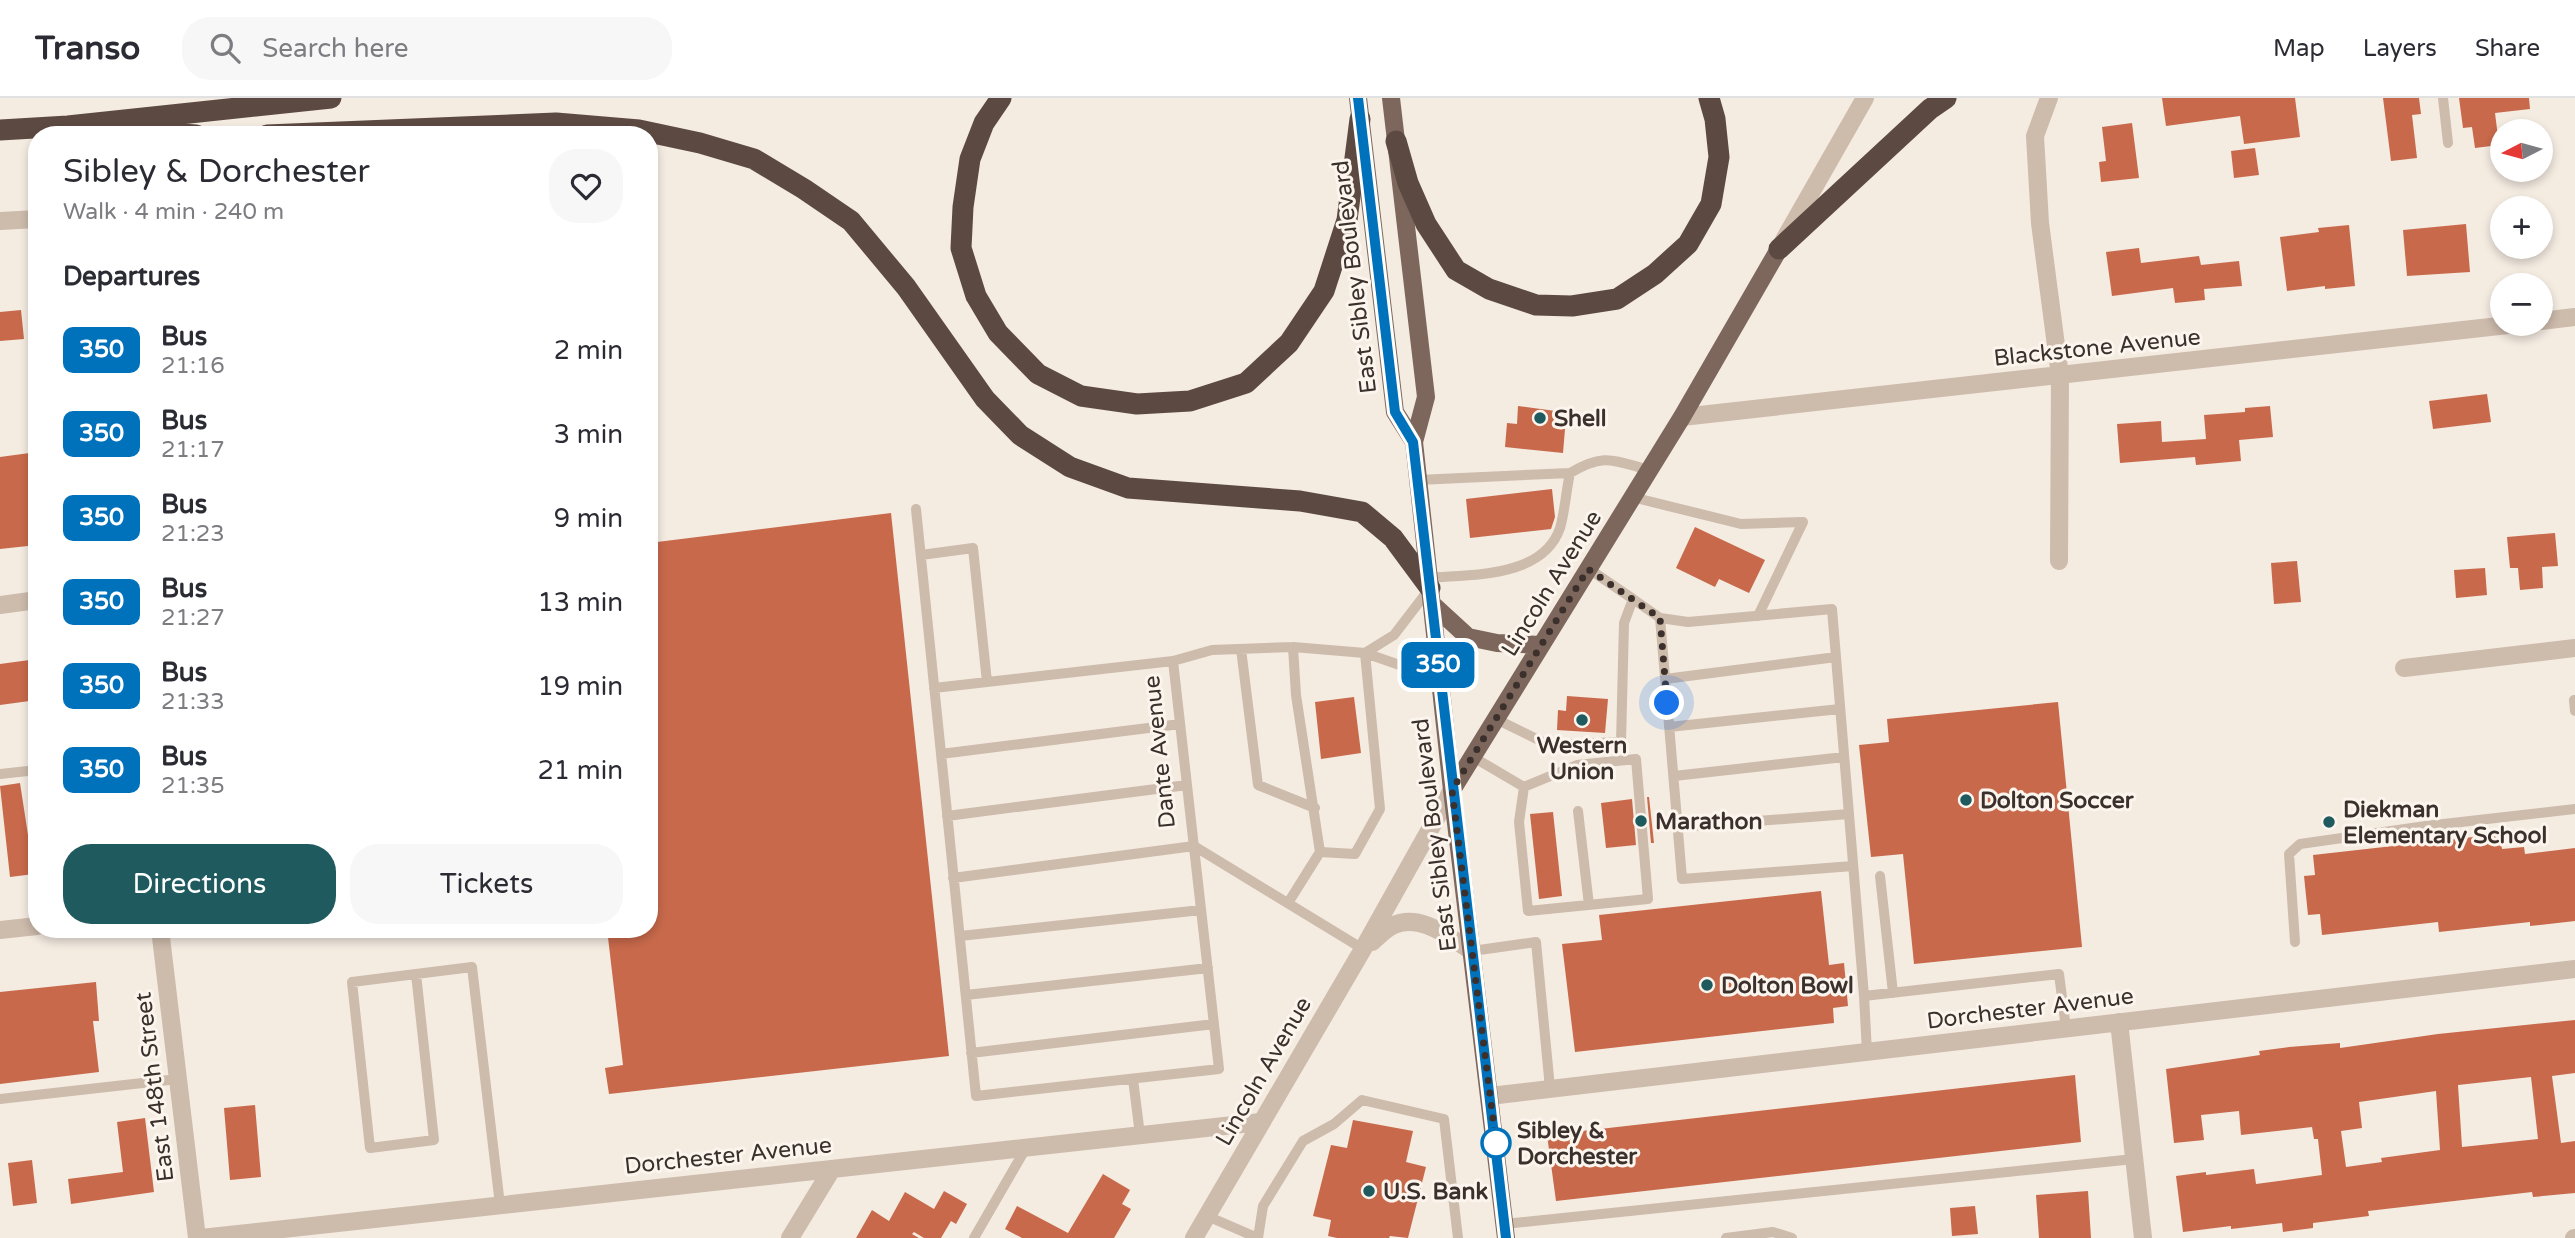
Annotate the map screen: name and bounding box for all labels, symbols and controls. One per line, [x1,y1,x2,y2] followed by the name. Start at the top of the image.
[182,17,672,80] search box
[35,29,140,68] text: Transo
[206,29,244,67] icon: search
[262,33,409,64] text: Search here
[2273,34,2325,63] text: Map
[2363,34,2437,63] text: Layers
[2475,34,2540,63] text: Share
[2490,119,2553,182] north arrow
[2490,119,2553,336] map controls
[549,149,623,223] button: heart
[63,152,370,191] text: Sibley & Dorchester
[1327,159,1383,395] street label: East Sibley Boulevard
[2490,196,2553,259] button: +
[63,198,284,226] text: Walk · 4 min · 240 m
[63,261,200,292] text: Departures
[2490,273,2553,336] button: −
[161,321,207,352] text: Bus
[1992,323,2202,373] street label: Blackstone Avenue
[79,335,124,364] text: 350
[554,335,623,366] text: 2 min
[161,352,225,380] text: 21:16
[161,405,207,436] text: Bus
[1554,405,1606,433] place label: Shell
[1532,410,1548,426] marker: Shell
[79,419,124,448] text: 350
[554,419,623,450] text: 3 min
[161,436,225,464] text: 21:17
[161,489,207,520] text: Bus
[79,503,124,532] text: 350
[554,503,623,534] text: 9 min
[1496,505,1608,662] street label: Lincoln Avenue
[161,520,225,548] text: 21:23
[161,573,207,604] text: Bus
[79,587,124,616] text: 350
[537,587,623,618] text: 13 min
[161,604,225,632] text: 21:27
[1398,642,1478,688] line badge: 350
[1415,650,1461,679] text: 350
[161,657,207,688] text: Bus
[79,671,124,700] text: 350
[537,671,623,702] text: 19 min
[1138,674,1182,830] street label: Dante Avenue
[1649,685,1684,720] your location
[161,688,225,716] text: 21:33
[1574,712,1590,728] marker: Western Union
[1407,717,1463,953] street label: East Sibley Boulevard
[1537,732,1627,786] place label: Western Union
[161,741,207,772] text: Bus
[79,755,124,784] text: 350
[537,755,623,786] text: 21 min
[161,772,225,800] text: 21:35
[1980,787,2135,815] place label: Dolton Soccer
[1958,792,1974,808] marker: Dolton Soccer
[2343,796,2547,850] place label: Diekman Elementary School
[1655,808,1762,836] place label: Marathon
[1633,813,1649,829] marker: Marathon
[2321,814,2337,830] marker: Diekman Elementary School
[63,844,336,924] button: Directions
[350,844,623,924] button: Tickets
[1721,972,1854,1000] place label: Dolton Bowl
[1699,977,1715,993] marker: Dolton Bowl
[1925,982,2135,1036] street label: Dorchester Avenue
[129,990,181,1183] street label: East 148th Street
[1210,992,1318,1151] street label: Lincoln Avenue
[1517,1117,1638,1171] place label: Sibley & Dorchester
[1481,1128,1511,1158] marker: Sibley & Dorchester
[623,1131,833,1181] street label: Dorchester Avenue
[1383,1178,1488,1206] place label: U.S. Bank
[1361,1183,1377,1199] marker: U.S. Bank

